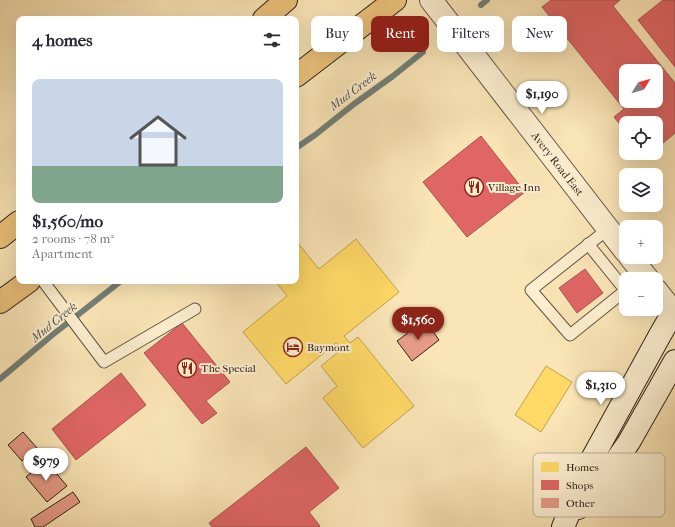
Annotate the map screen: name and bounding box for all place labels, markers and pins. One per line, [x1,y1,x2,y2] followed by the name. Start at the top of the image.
[509,81,575,115] pin: $1,190
[463,176,485,198] restaurant icon: Village Inn
[487,181,541,194] place label: Village Inn
[385,307,451,341] pin: $1,560
[282,336,304,358] hotel icon: Baymont
[307,341,350,354] place label: Baymont
[176,357,198,379] restaurant icon: The Special
[201,362,256,375] place label: The Special
[568,372,634,406] pin: $1,310
[22,448,70,482] pin: $979

